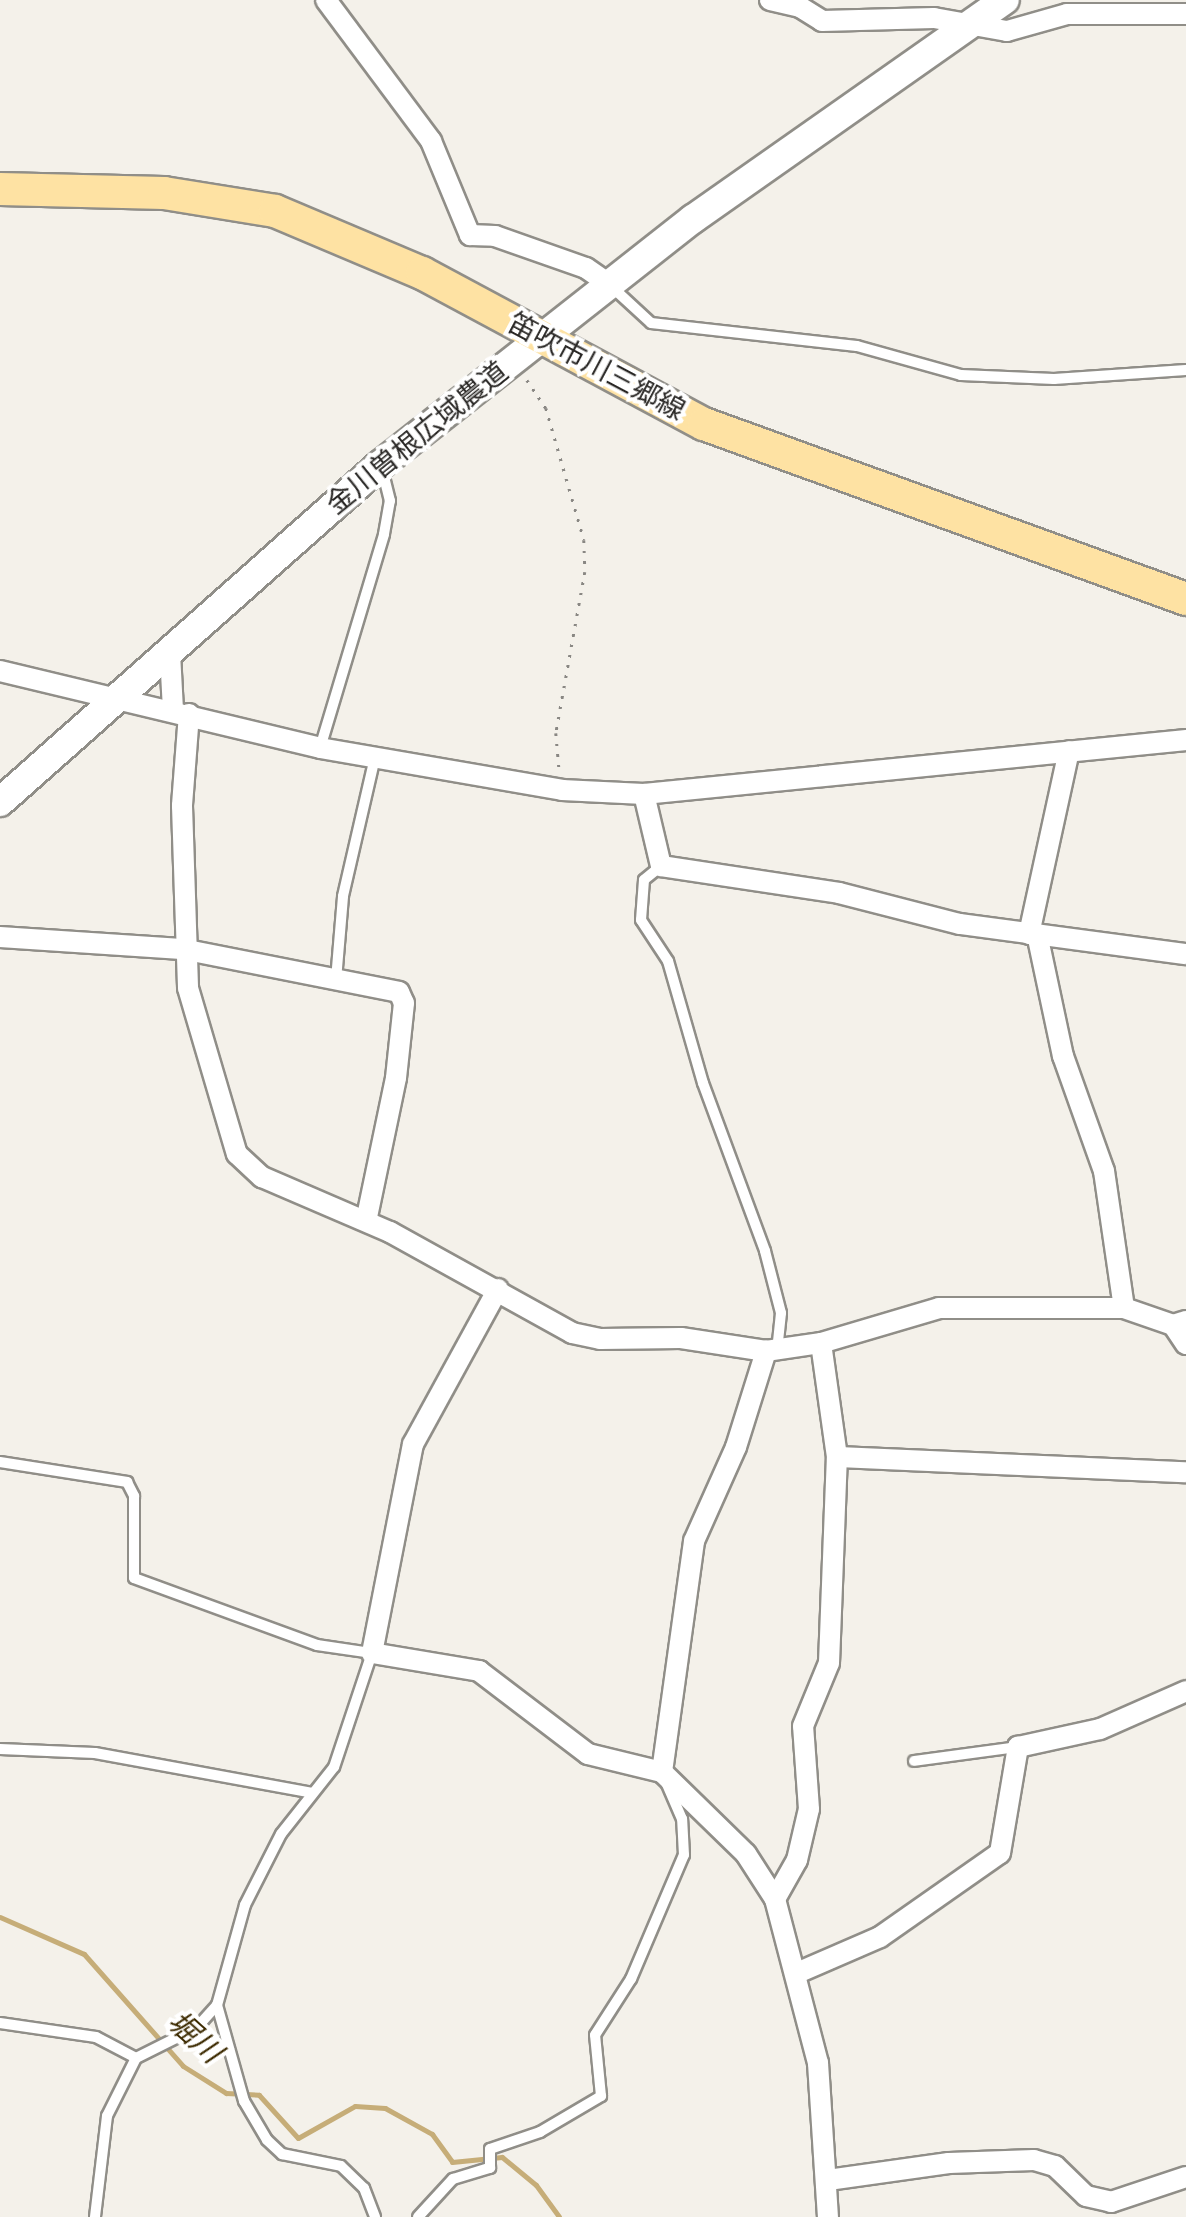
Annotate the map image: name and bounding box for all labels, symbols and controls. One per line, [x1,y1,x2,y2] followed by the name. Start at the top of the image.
[502,307,690,429] street label: 笛吹市川三郷線
[320,355,516,523] street label: 金川曽根広域農道
[160,2005,228,2071] water label: 堀川

